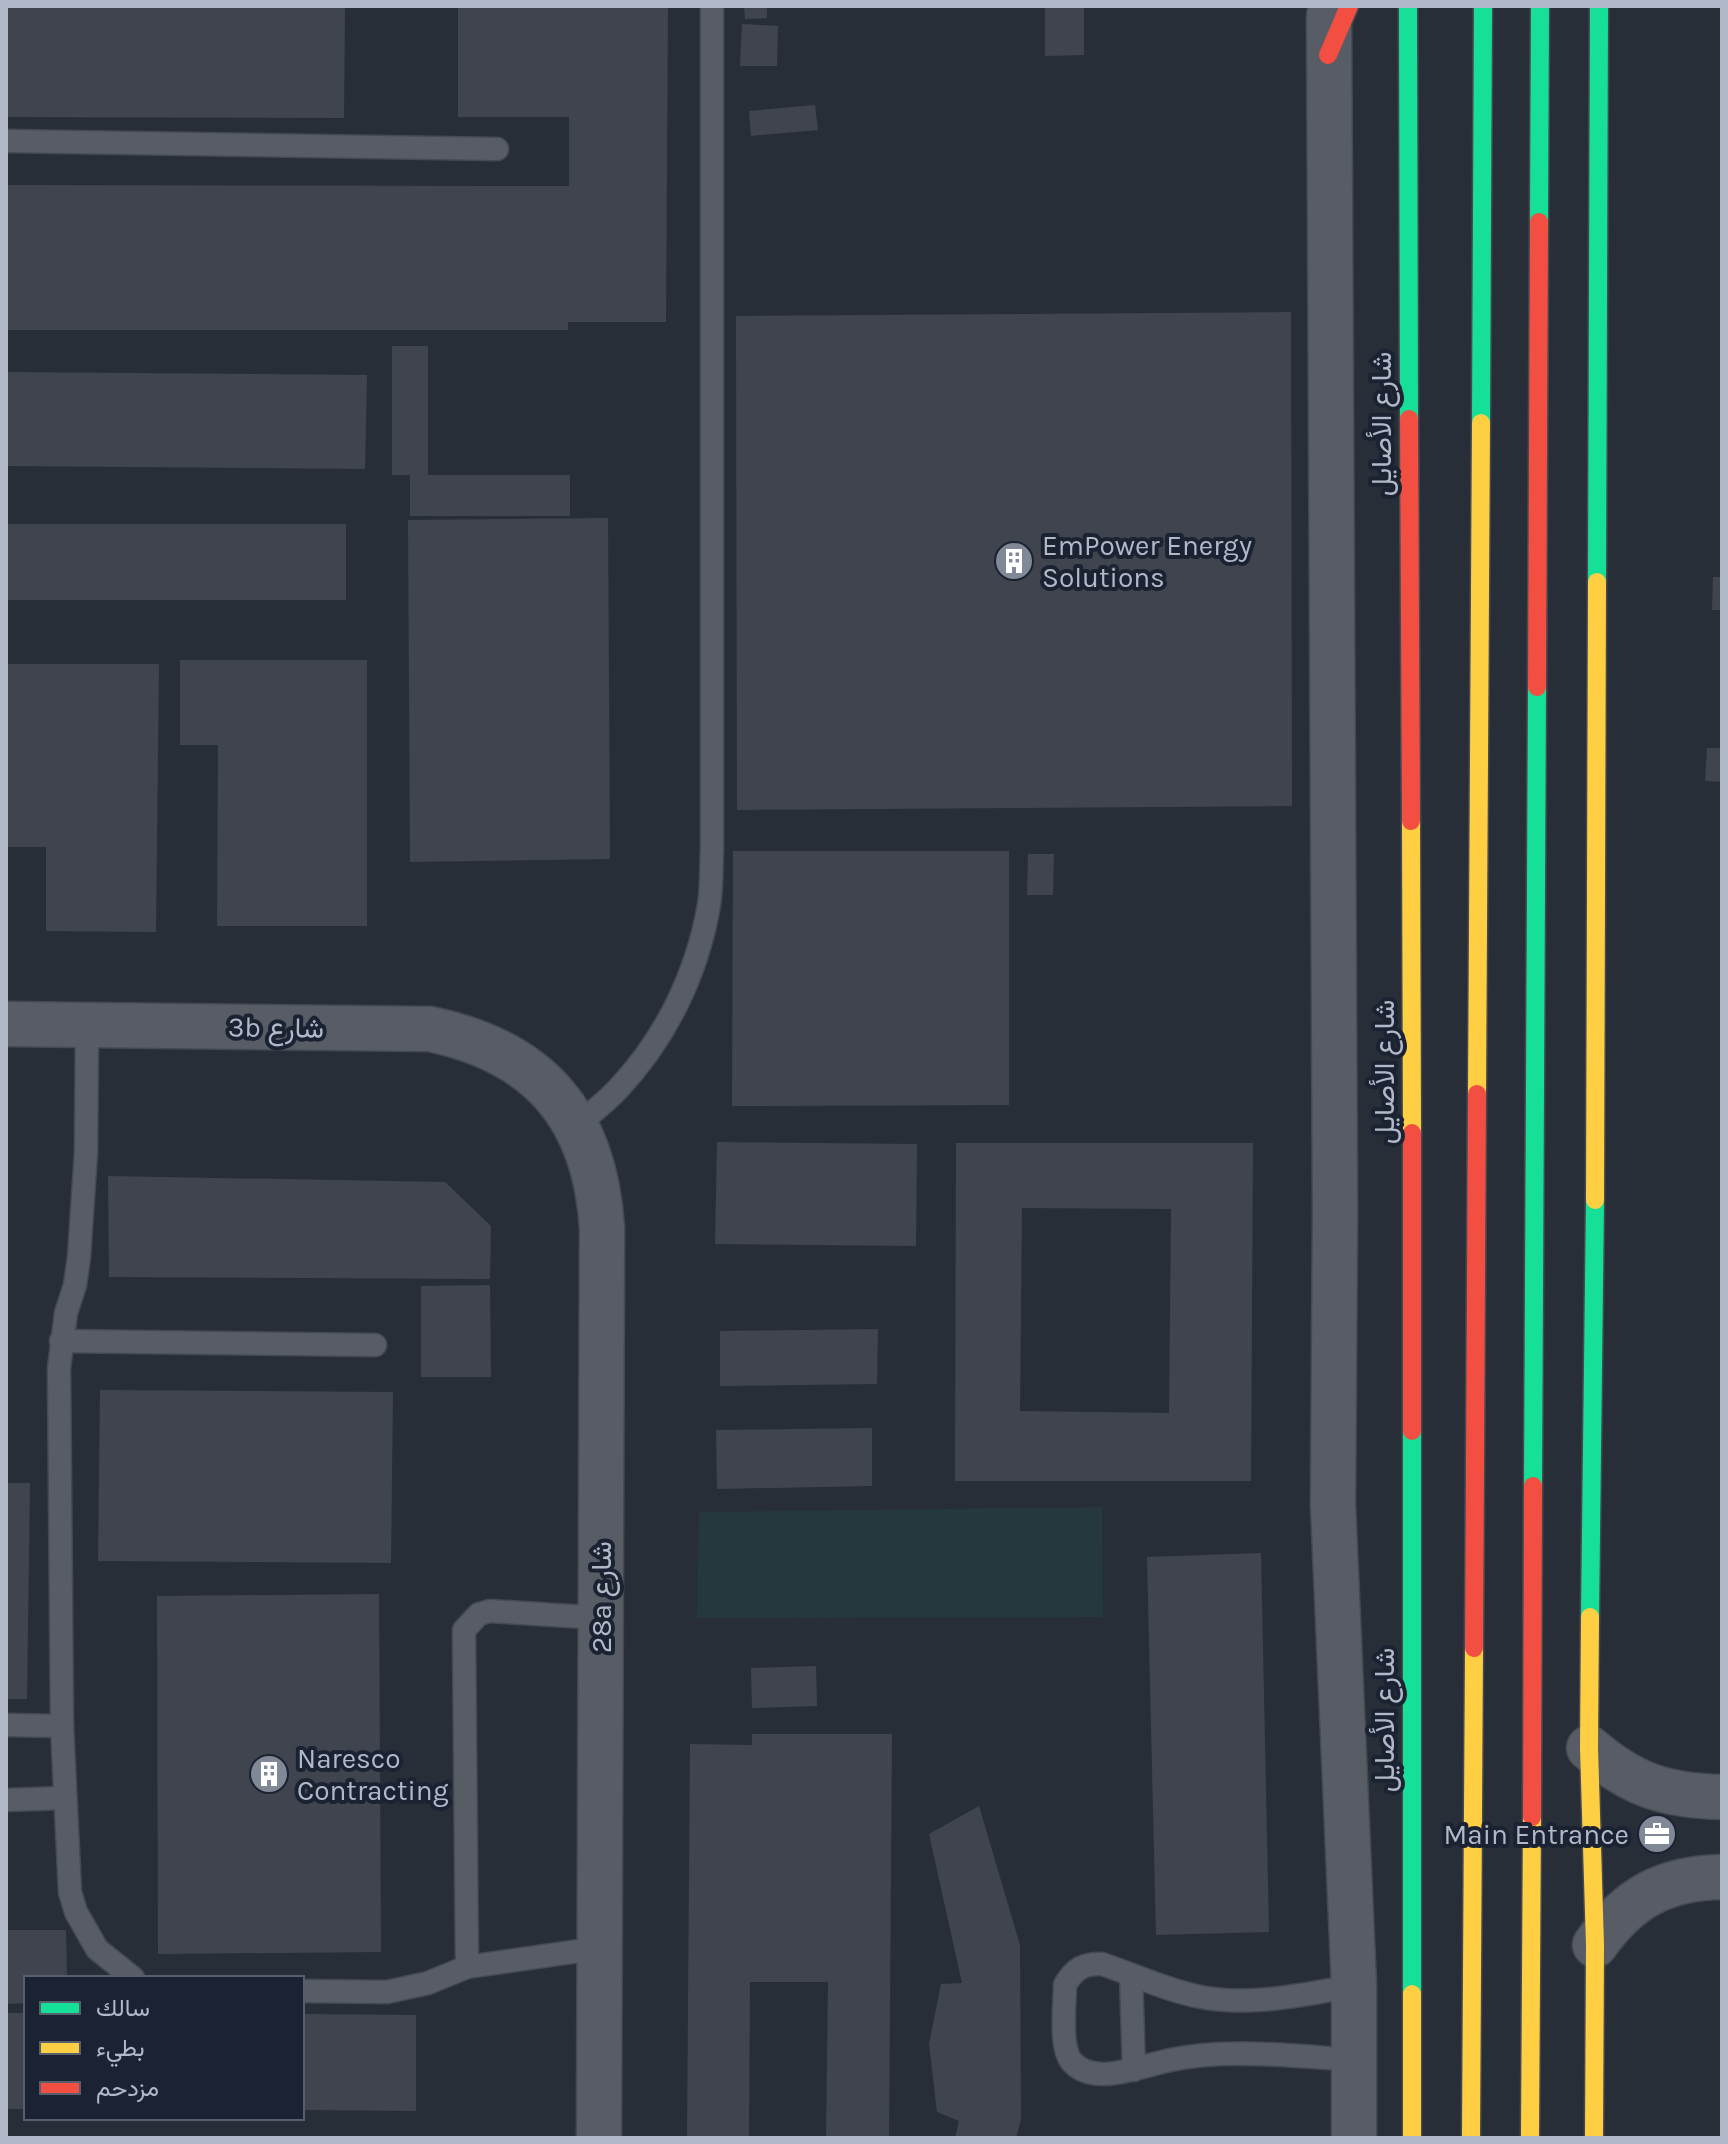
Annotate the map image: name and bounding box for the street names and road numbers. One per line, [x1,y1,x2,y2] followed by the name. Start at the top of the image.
[1365,352,1400,496] street label: شارع الأصايل
[1368,1000,1403,1144] street label: شارع الأصايل
[228,1010,324,1047] street label: 3b شارع
[585,1541,620,1653] street label: 28a شارع
[1368,1648,1403,1792] street label: شارع الأصايل

